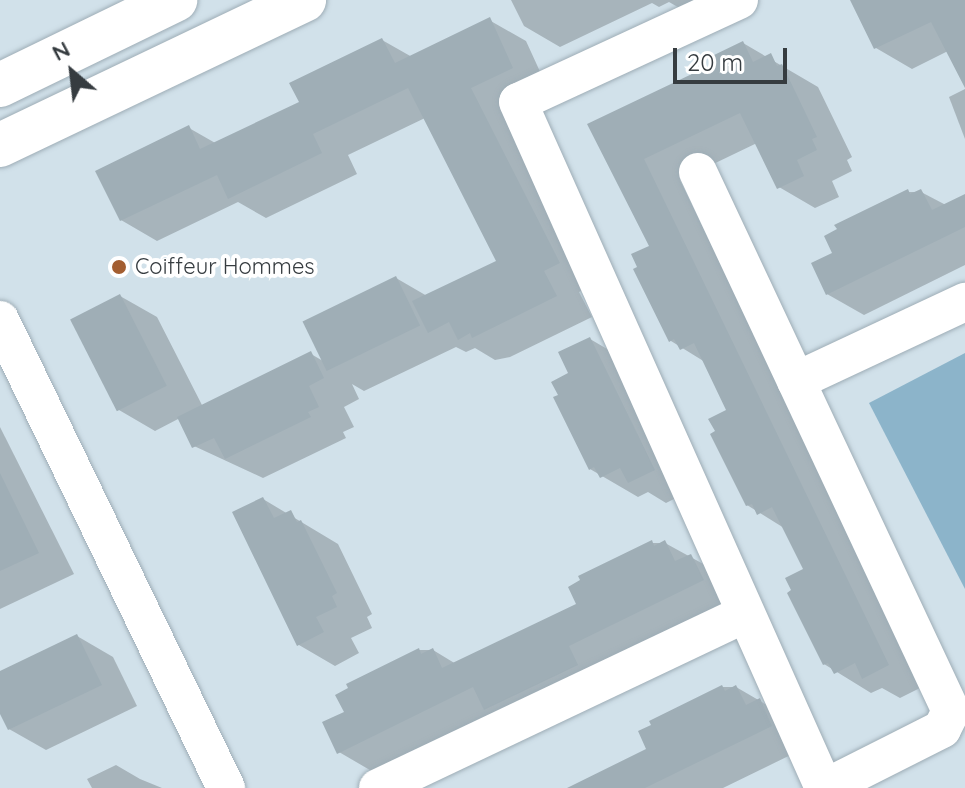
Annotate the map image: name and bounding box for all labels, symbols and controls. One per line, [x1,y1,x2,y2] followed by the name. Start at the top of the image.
[32,32,112,112] north arrow
[677,32,791,82] scale bar
[47,35,74,67] text: N
[687,47,743,77] text: 20 m
[135,254,315,280] place label: Coiffeur Hommes
[110,258,128,276] marker: Coiffeur Hommes

